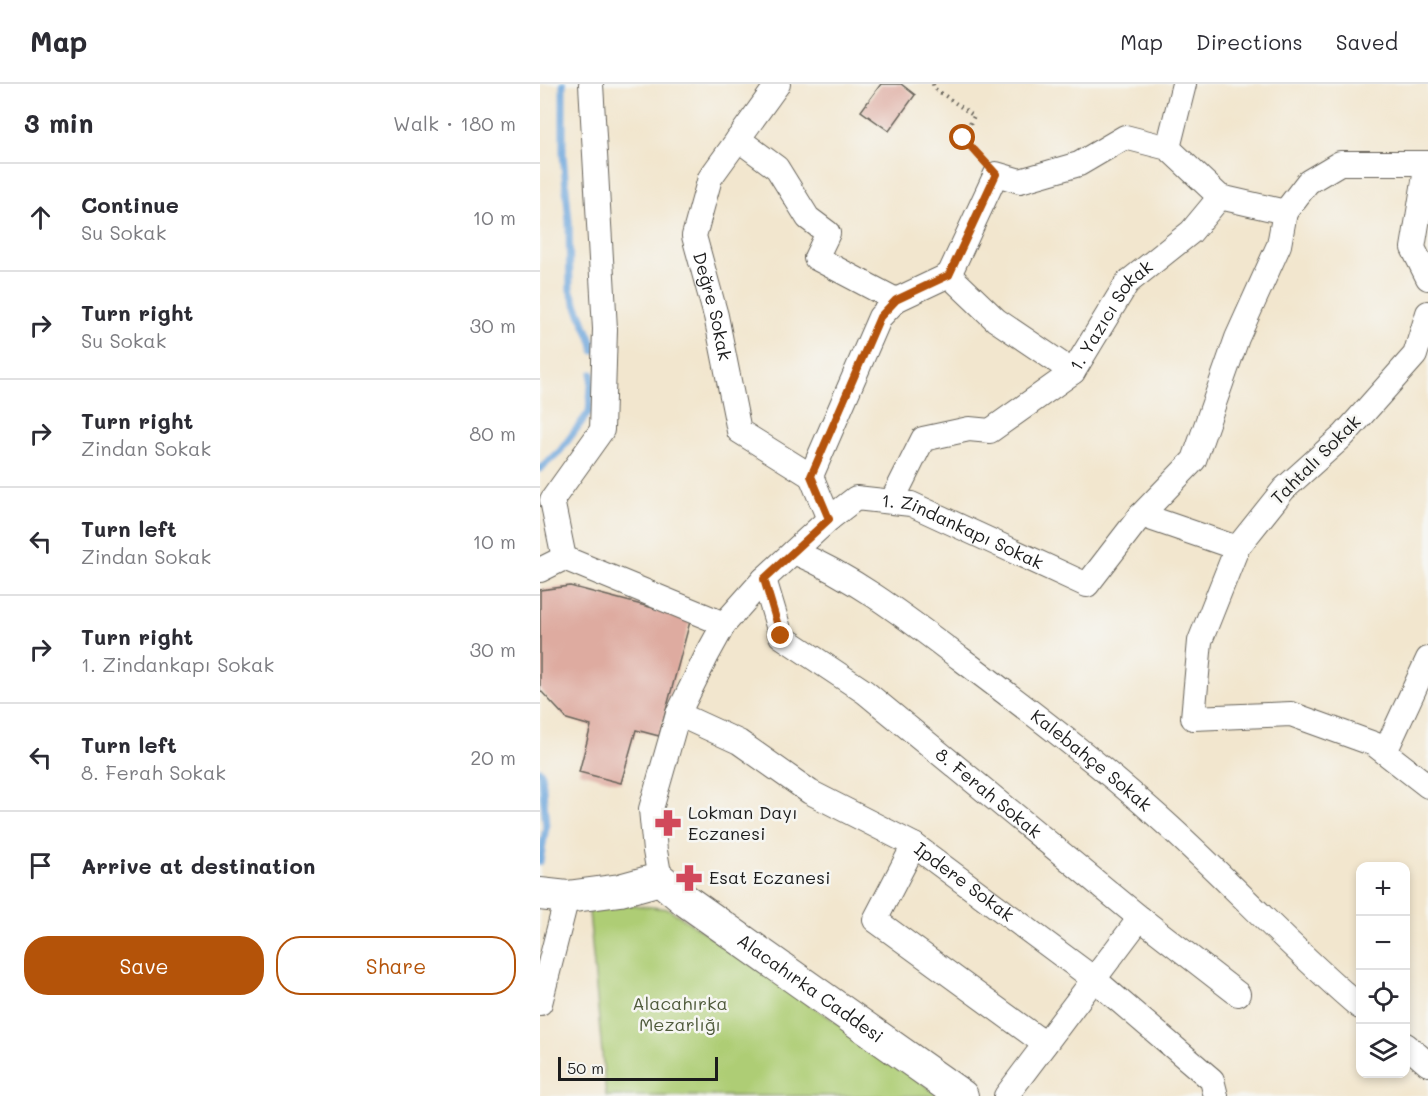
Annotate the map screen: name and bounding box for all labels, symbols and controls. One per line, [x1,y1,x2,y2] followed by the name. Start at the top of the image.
[30,23,87,59] text: Map
[1120,28,1163,55] text: Map
[1196,28,1303,55] text: Directions
[1336,28,1398,55] text: Saved
[24,106,93,140] text: 3 min
[393,110,516,136] text: Walk · 180 m
[949,124,975,150] route start
[81,190,179,219] text: Continue
[24,201,57,234] icon: ahead
[472,204,516,230] text: 10 m
[81,219,166,245] text: Su Sokak
[688,249,738,363] street label: Değre Sokak
[1064,254,1157,375] street label: 1. Yazıcı Sokak
[81,298,193,327] text: Turn right
[24,309,57,342] icon: right
[470,312,516,338] text: 30 m
[81,327,166,353] text: Su Sokak
[81,406,193,435] text: Turn right
[1265,409,1365,509] street label: Tahtalı Sokak
[24,417,57,450] icon: right
[469,420,516,446] text: 80 m
[81,435,211,461] text: Zindan Sokak
[880,488,1047,574] street label: 1. Zindankapı Sokak
[81,514,177,543] text: Turn left
[24,525,57,558] icon: left
[472,528,516,554] text: 10 m
[81,543,211,569] text: Zindan Sokak
[81,622,193,651] text: Turn right
[767,622,793,648] route end
[24,633,57,666] icon: right
[470,636,516,662] text: 30 m
[81,651,274,677] text: 1. Zindankapı Sokak
[1026,703,1157,816] street label: Kalebahçe Sokak
[81,730,177,759] text: Turn left
[24,741,57,774] icon: left
[931,742,1047,843] street label: 8. Ferah Sokak
[470,744,516,770] text: 20 m
[81,759,226,785] text: 8. Ferah Sokak
[688,800,798,845] place label: Lokman Dayı Eczanesi
[653,808,683,838] pharmacy icon: Lokman Dayı Eczanesi
[910,836,1019,926] street label: Ipdere Sokak
[24,849,57,882] icon: arrive
[81,851,316,880] text: Arrive at destination
[1356,862,1410,1078] map controls
[1356,862,1410,916] button: +
[674,863,704,893] pharmacy icon: Esat Eczanesi
[709,865,830,889] place label: Esat Eczanesi
[1356,916,1410,970] button: −
[733,928,889,1048] street label: Alacahırka Caddesi
[24,936,264,995] button: Save
[276,936,516,995] button: Share
[1356,970,1410,1024] button: locate
[632,991,728,1036] park label: Alacahırka Mezarlığı
[1356,1024,1410,1078] button: layers
[558,1054,718,1082] scale bar
[567,1057,604,1078] text: 50 m

